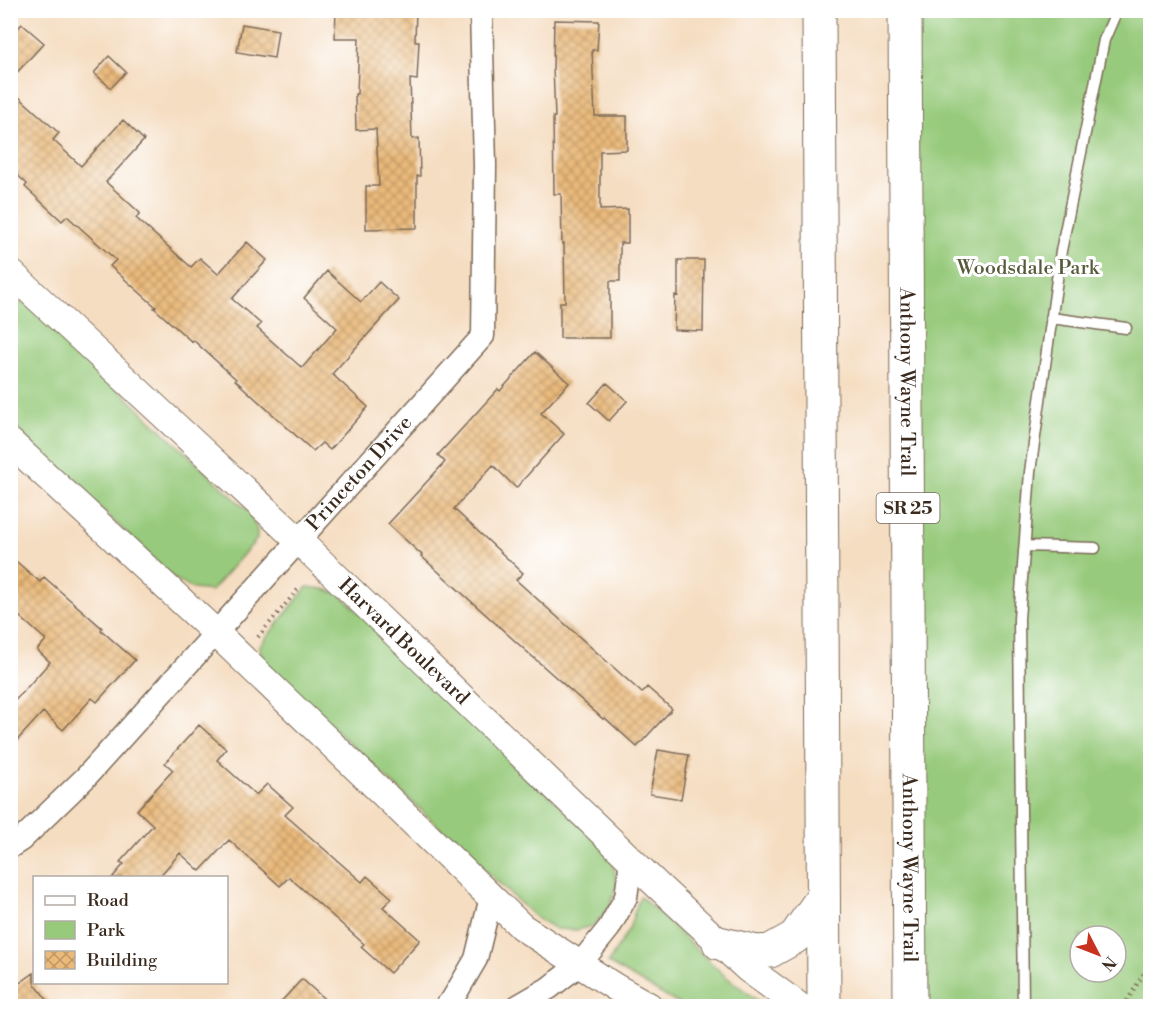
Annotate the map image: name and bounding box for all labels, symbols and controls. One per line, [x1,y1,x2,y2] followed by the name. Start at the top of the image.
[956,256,1101,281] park label: Woodsdale Park
[894,286,920,477] street label: Anthony Wayne Trail
[301,411,418,536] street label: Princeton Drive
[876,493,940,523] road number: SR 25
[333,573,475,711] street label: Harvard Boulevard
[896,772,922,963] street label: Anthony Wayne Trail
[33,876,228,984] legend
[87,889,130,912] text: Road
[87,919,126,942] text: Park
[1068,924,1128,984] north arrow
[86,949,158,972] text: Building
[1097,952,1120,975] text: N

